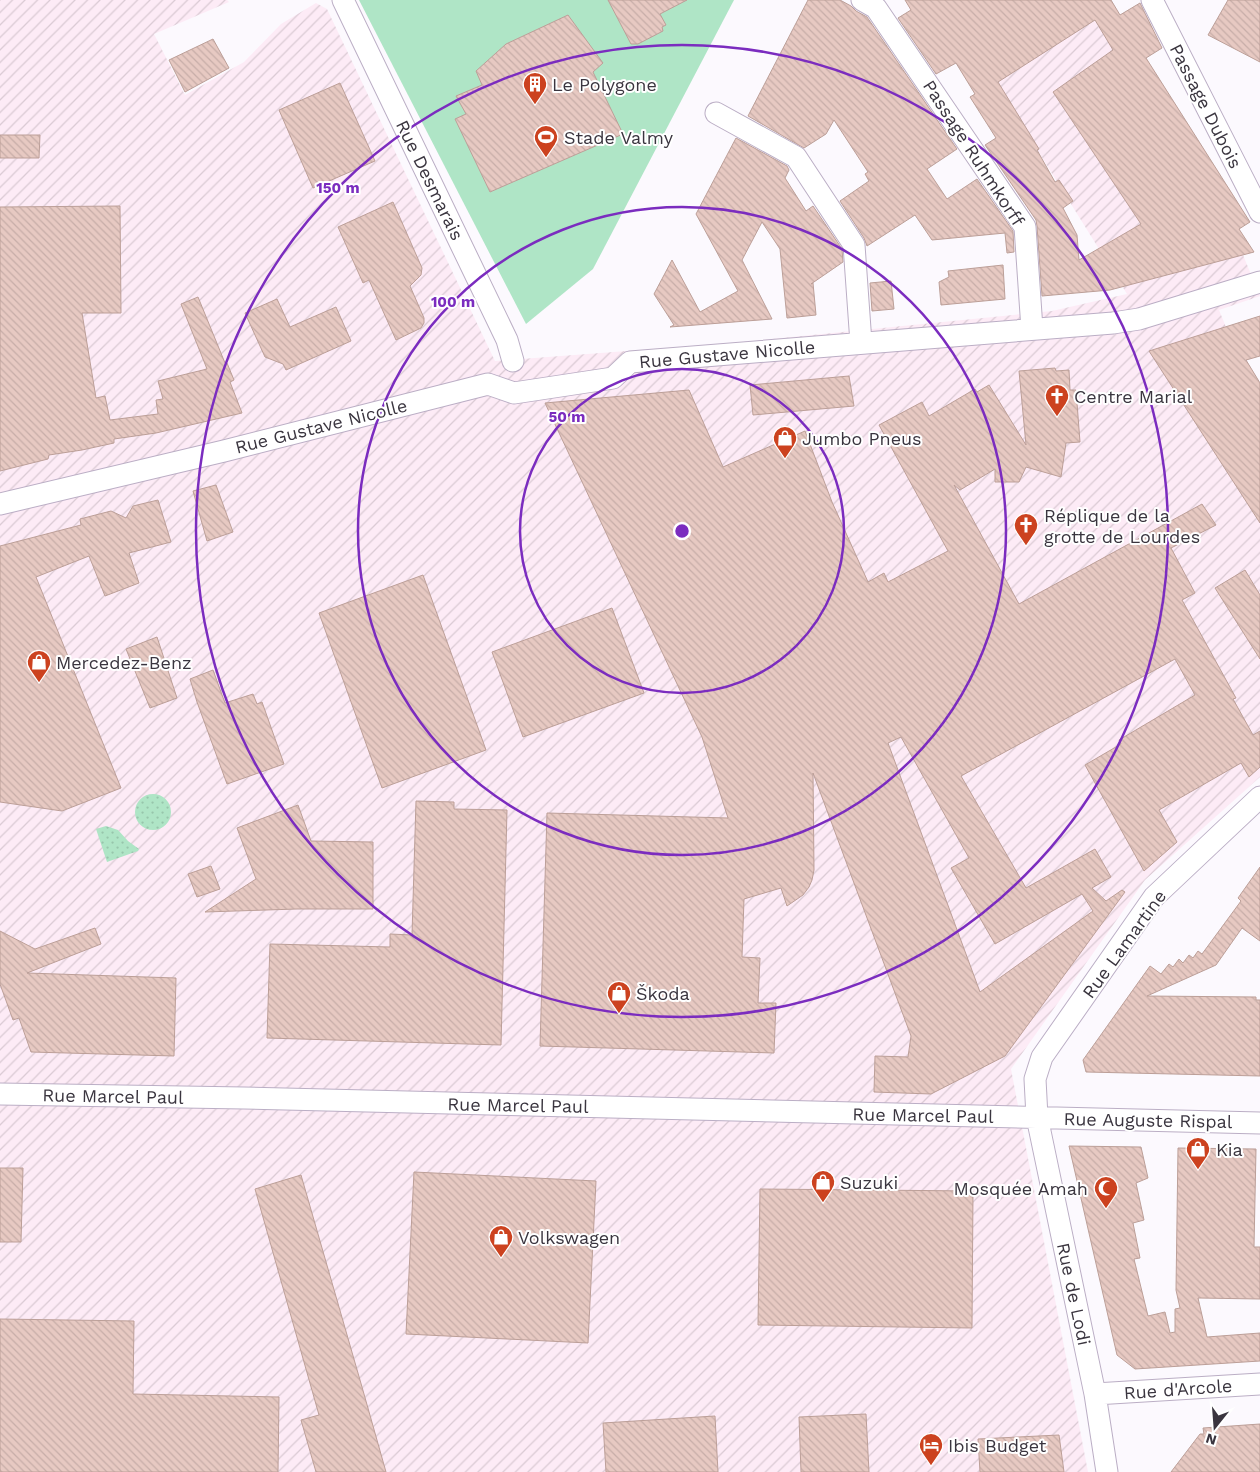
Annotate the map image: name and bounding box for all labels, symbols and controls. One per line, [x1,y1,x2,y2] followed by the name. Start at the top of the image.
[1166,40,1246,172] street label: Passage Dubois
[522,71,548,105] building icon: Le Polygone
[552,74,657,95] place label: Le Polygone
[919,76,1029,230] street label: Passage Ruhmkorff
[392,116,468,244] street label: Rue Desmarais
[533,124,559,158] sports icon: Stade Valmy
[564,127,674,148] place label: Stade Valmy
[316,179,360,197] text: 150 m
[431,293,475,311] text: 100 m
[638,336,816,372] street label: Rue Gustave Nicolle
[1044,383,1070,417] church icon: Centre Marial
[1074,386,1193,407] place label: Centre Marial
[233,394,409,458] street label: Rue Gustave Nicolle
[549,408,585,426] text: 50 m
[772,425,798,459] shop icon: Jumbo Pneus
[802,428,922,449] place label: Jumbo Pneus
[1044,505,1200,547] place label: Réplique de la grotte de Lourdes
[1013,512,1039,546] church icon: Réplique de la grotte de Lourdes
[673,522,691,540] centre of rings
[26,649,52,683] shop icon: Mercedez-Benz
[56,652,192,673] place label: Mercedez-Benz
[1078,886,1170,1002] street label: Rue Lamartine
[606,980,632,1014] shop icon: Škoda
[636,983,690,1004] place label: Škoda
[42,1084,184,1108] street label: Rue Marcel Paul
[447,1093,589,1117] street label: Rue Marcel Paul
[852,1103,994,1127] street label: Rue Marcel Paul
[1063,1108,1233,1132] street label: Rue Auguste Rispal
[1185,1136,1211,1170] shop icon: Kia
[1216,1139,1243,1160] place label: Kia
[810,1169,836,1203] shop icon: Suzuki
[840,1172,898,1193] place label: Suzuki
[1093,1175,1119,1209] mosque icon: Mosquée Amah
[954,1178,1088,1199] place label: Mosquée Amah
[488,1224,514,1258] shop icon: Volkswagen
[518,1227,620,1248] place label: Volkswagen
[1053,1241,1095,1347] street label: Rue de Lodi
[1123,1375,1233,1403] street label: Rue d'Arcole
[1190,1402,1240,1452] north arrow
[1204,1430,1218,1449] text: N
[918,1432,944,1466] hotel icon: Ibis Budget
[948,1435,1047,1456] place label: Ibis Budget

